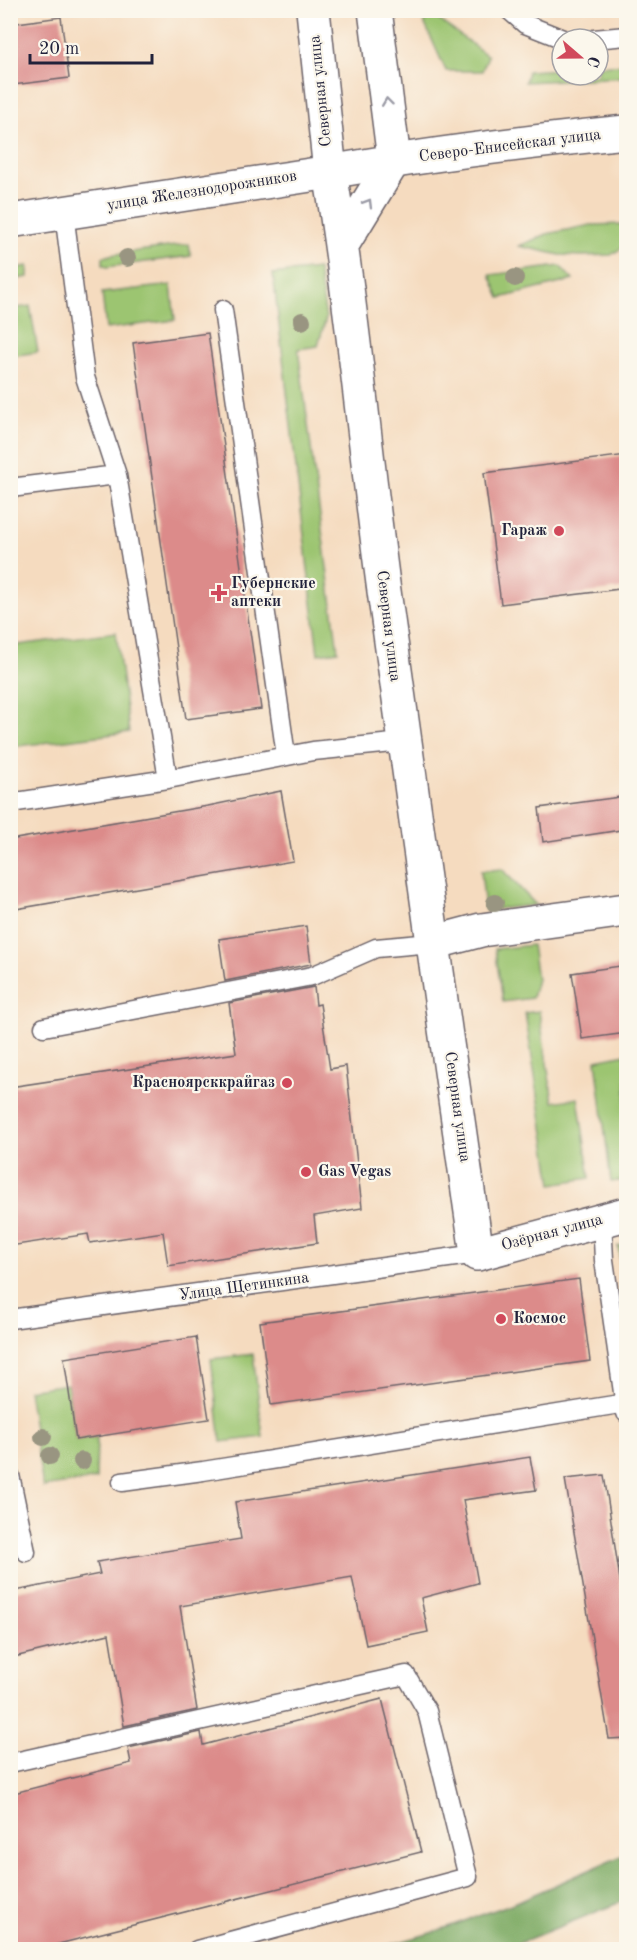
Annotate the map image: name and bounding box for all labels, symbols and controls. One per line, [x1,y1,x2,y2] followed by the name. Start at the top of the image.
[30,27,152,65] scale bar
[550,27,610,87] north arrow
[307,34,335,147] street label: Северная улица
[39,40,79,58] text: 20 m
[583,54,602,69] text: С
[381,98,393,107] one-way arrow
[418,127,602,165] street label: Северо-Енисейская улица
[106,168,298,214] street label: улица Железнодорожников
[361,198,372,209] one-way arrow
[501,523,547,539] place label: Гараж
[552,524,566,538] marker: Гараж
[373,570,403,683] street label: Северная улица
[231,576,316,610] place label: Губернские аптеки
[212,586,226,600] marker: Губернские аптеки
[441,1051,473,1164] street label: Северная улица
[132,1075,275,1091] place label: Красноярсккрайгаз
[280,1076,294,1090] marker: Красноярсккрайгаз
[318,1164,391,1180] place label: Gas Vegas
[299,1165,313,1179] marker: Gas Vegas
[500,1212,604,1254] street label: Озёрная улица
[178,1270,310,1304] street label: Улица Щетинкина
[513,1311,566,1327] place label: Космос
[494,1312,508,1326] marker: Космос

